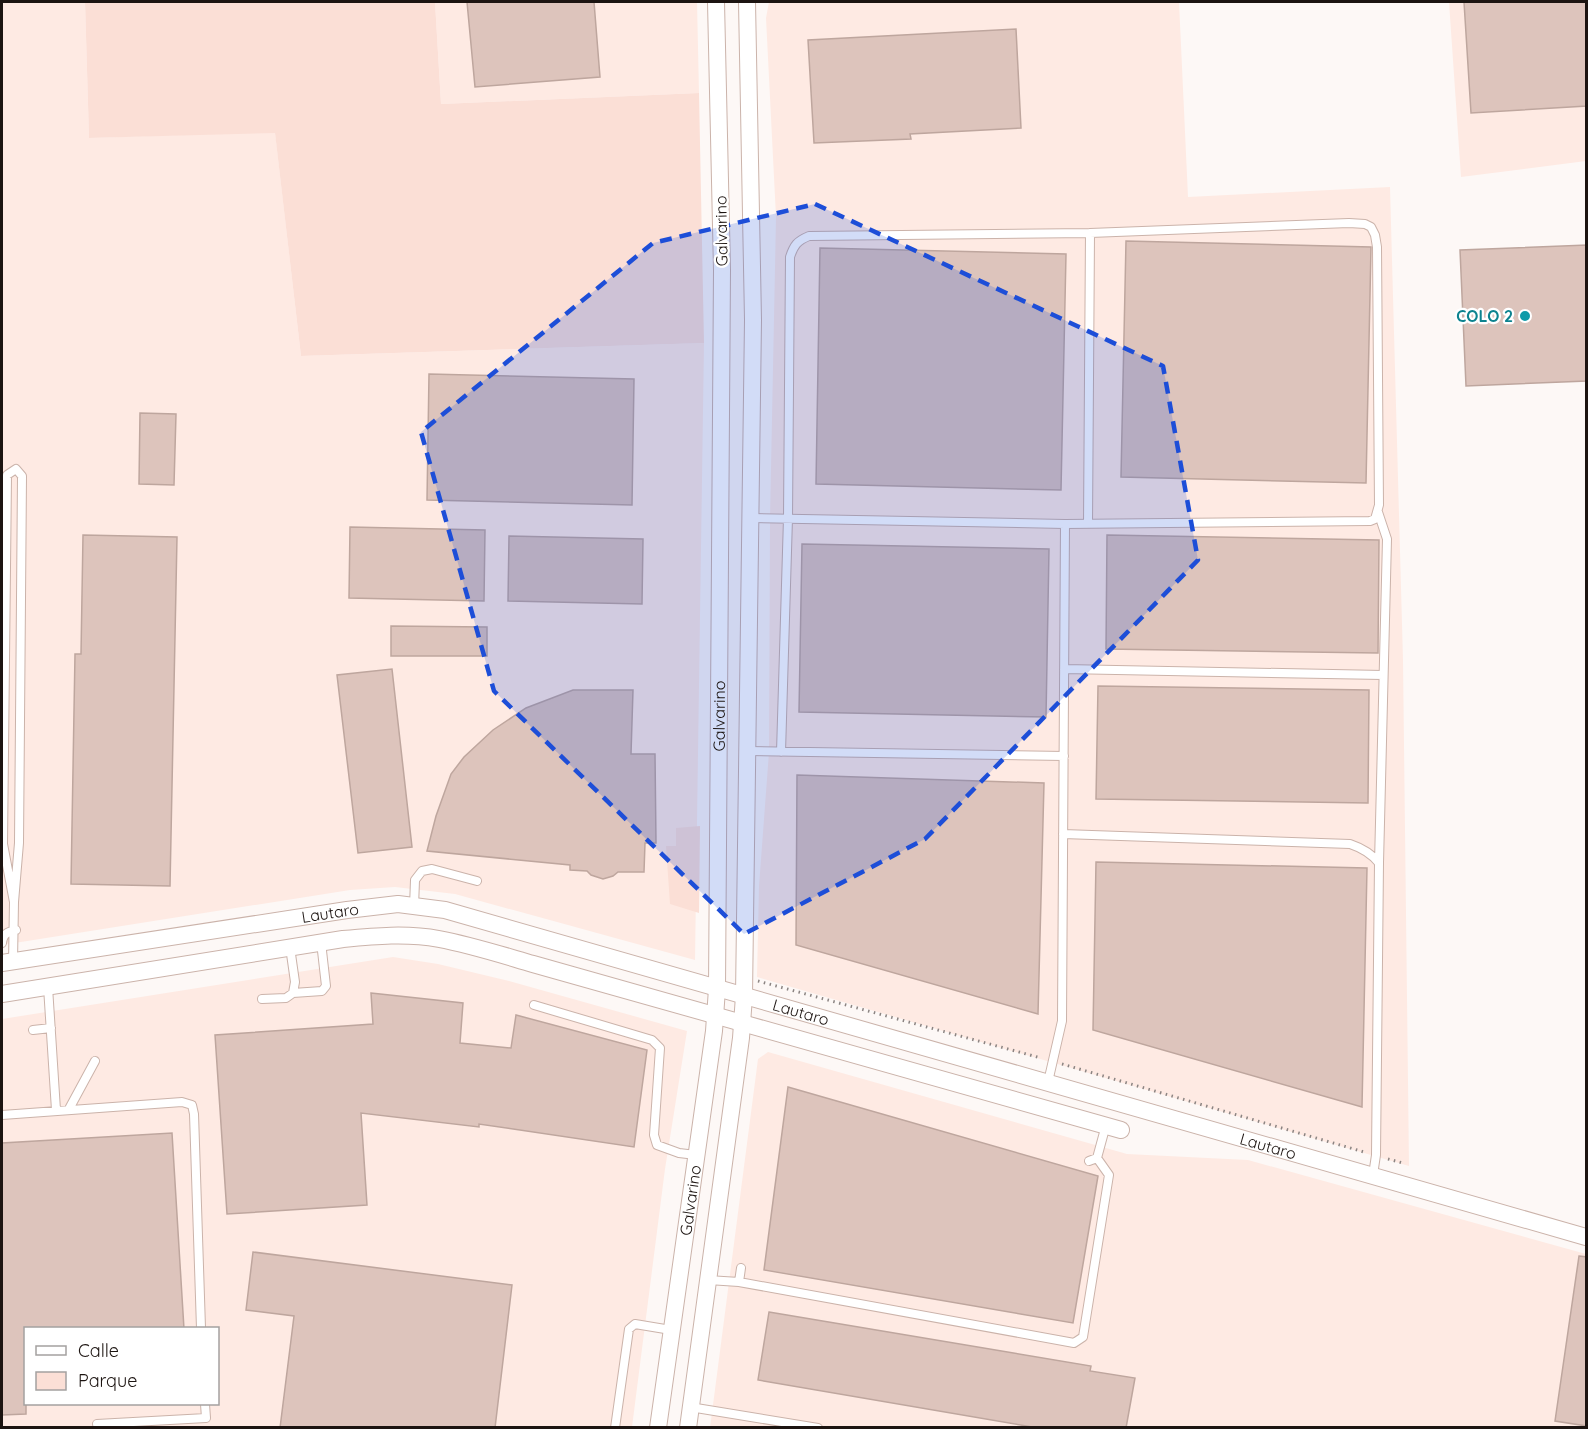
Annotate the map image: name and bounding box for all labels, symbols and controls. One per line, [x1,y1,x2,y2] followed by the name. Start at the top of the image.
[710,195,732,267] street label: Galvarino
[1456,306,1513,326] place label: COLO 2
[1518,309,1532,323] marker: COLO 2
[709,680,729,752] street label: Galvarino
[300,899,360,927] street label: Lautaro
[770,994,831,1030] street label: Lautaro
[1238,1128,1299,1163] street label: Lautaro
[675,1164,705,1237] street label: Galvarino
[24,1327,219,1405] legend
[78,1339,119,1362] text: Calle
[78,1369,137,1392] text: Parque

